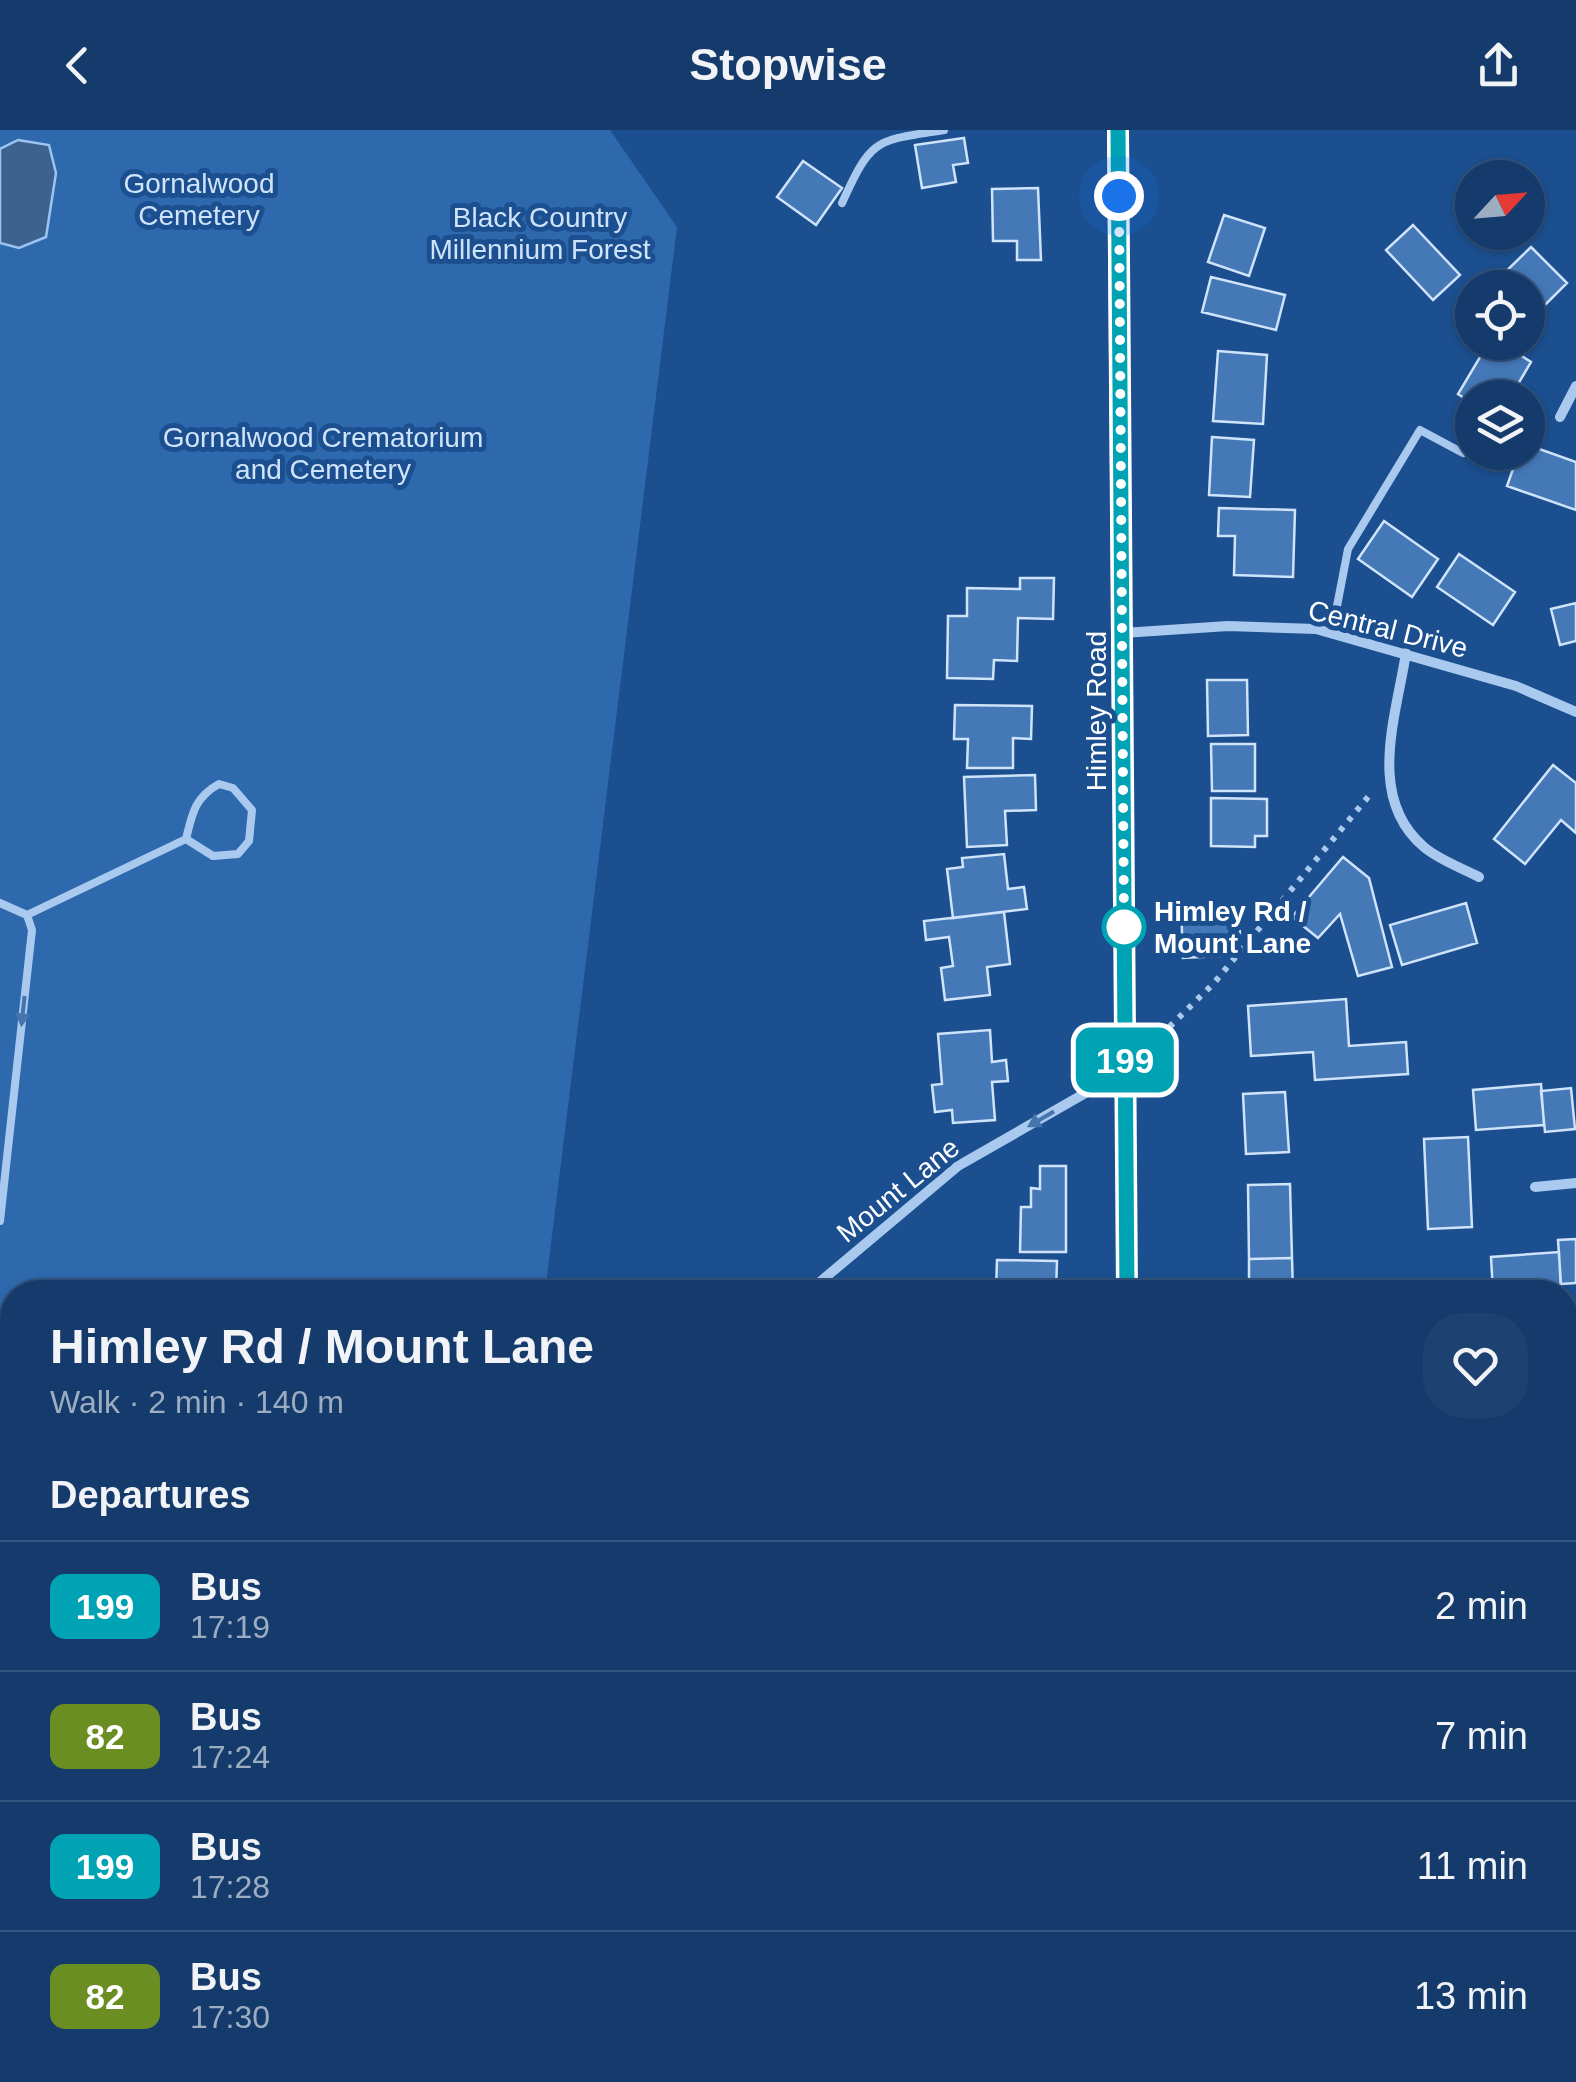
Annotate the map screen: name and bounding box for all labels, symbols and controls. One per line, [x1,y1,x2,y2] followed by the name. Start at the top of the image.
[50,38,105,93] icon: back
[1471,38,1526,93] icon: share
[689,39,887,90] text: Stopwise
[1455,160,1545,250] north arrow
[1455,160,1545,470] map controls
[124,168,274,231] park label: Gornalwood Cemetery
[1094,171,1144,221] your location
[430,202,651,265] park label: Black Country Millennium Forest
[1455,270,1545,360] button: locate
[1455,380,1545,470] button: layers
[163,422,483,485] park label: Gornalwood Crematorium and Cemetery
[1305,594,1471,664] street label: Central Drive
[1081,631,1112,791] street label: Himley Road
[1154,896,1311,959] place label: Himley Rd / Mount Lane
[1103,906,1145,948] marker: Himley Rd / Mount Lane
[15,996,31,1027] one-way arrow
[1068,1028,1182,1092] line badge: 199
[1096,1041,1154,1080] text: 199
[1026,1110,1055,1127] one-way arrow
[831,1131,965,1249] street label: Mount Lane
[1423,1313,1528,1418] button: heart
[50,1320,594,1373] text: Himley Rd / Mount Lane
[50,1384,344,1420] text: Walk · 2 min · 140 m
[50,1474,251,1516] text: Departures
[190,1566,262,1608] text: Bus
[1435,1585,1528,1627] text: 2 min
[76,1587,134,1626] text: 199
[190,1609,270,1645] text: 17:19
[190,1696,262,1738] text: Bus
[1435,1715,1528,1757] text: 7 min
[86,1717,124,1756] text: 82
[190,1739,270,1775] text: 17:24
[190,1826,262,1868] text: Bus
[1417,1845,1528,1887] text: 11 min
[76,1847,134,1886] text: 199
[190,1869,270,1905] text: 17:28
[190,1956,262,1998] text: Bus
[1414,1975,1528,2017] text: 13 min
[86,1977,124,2016] text: 82
[190,1999,270,2035] text: 17:30

